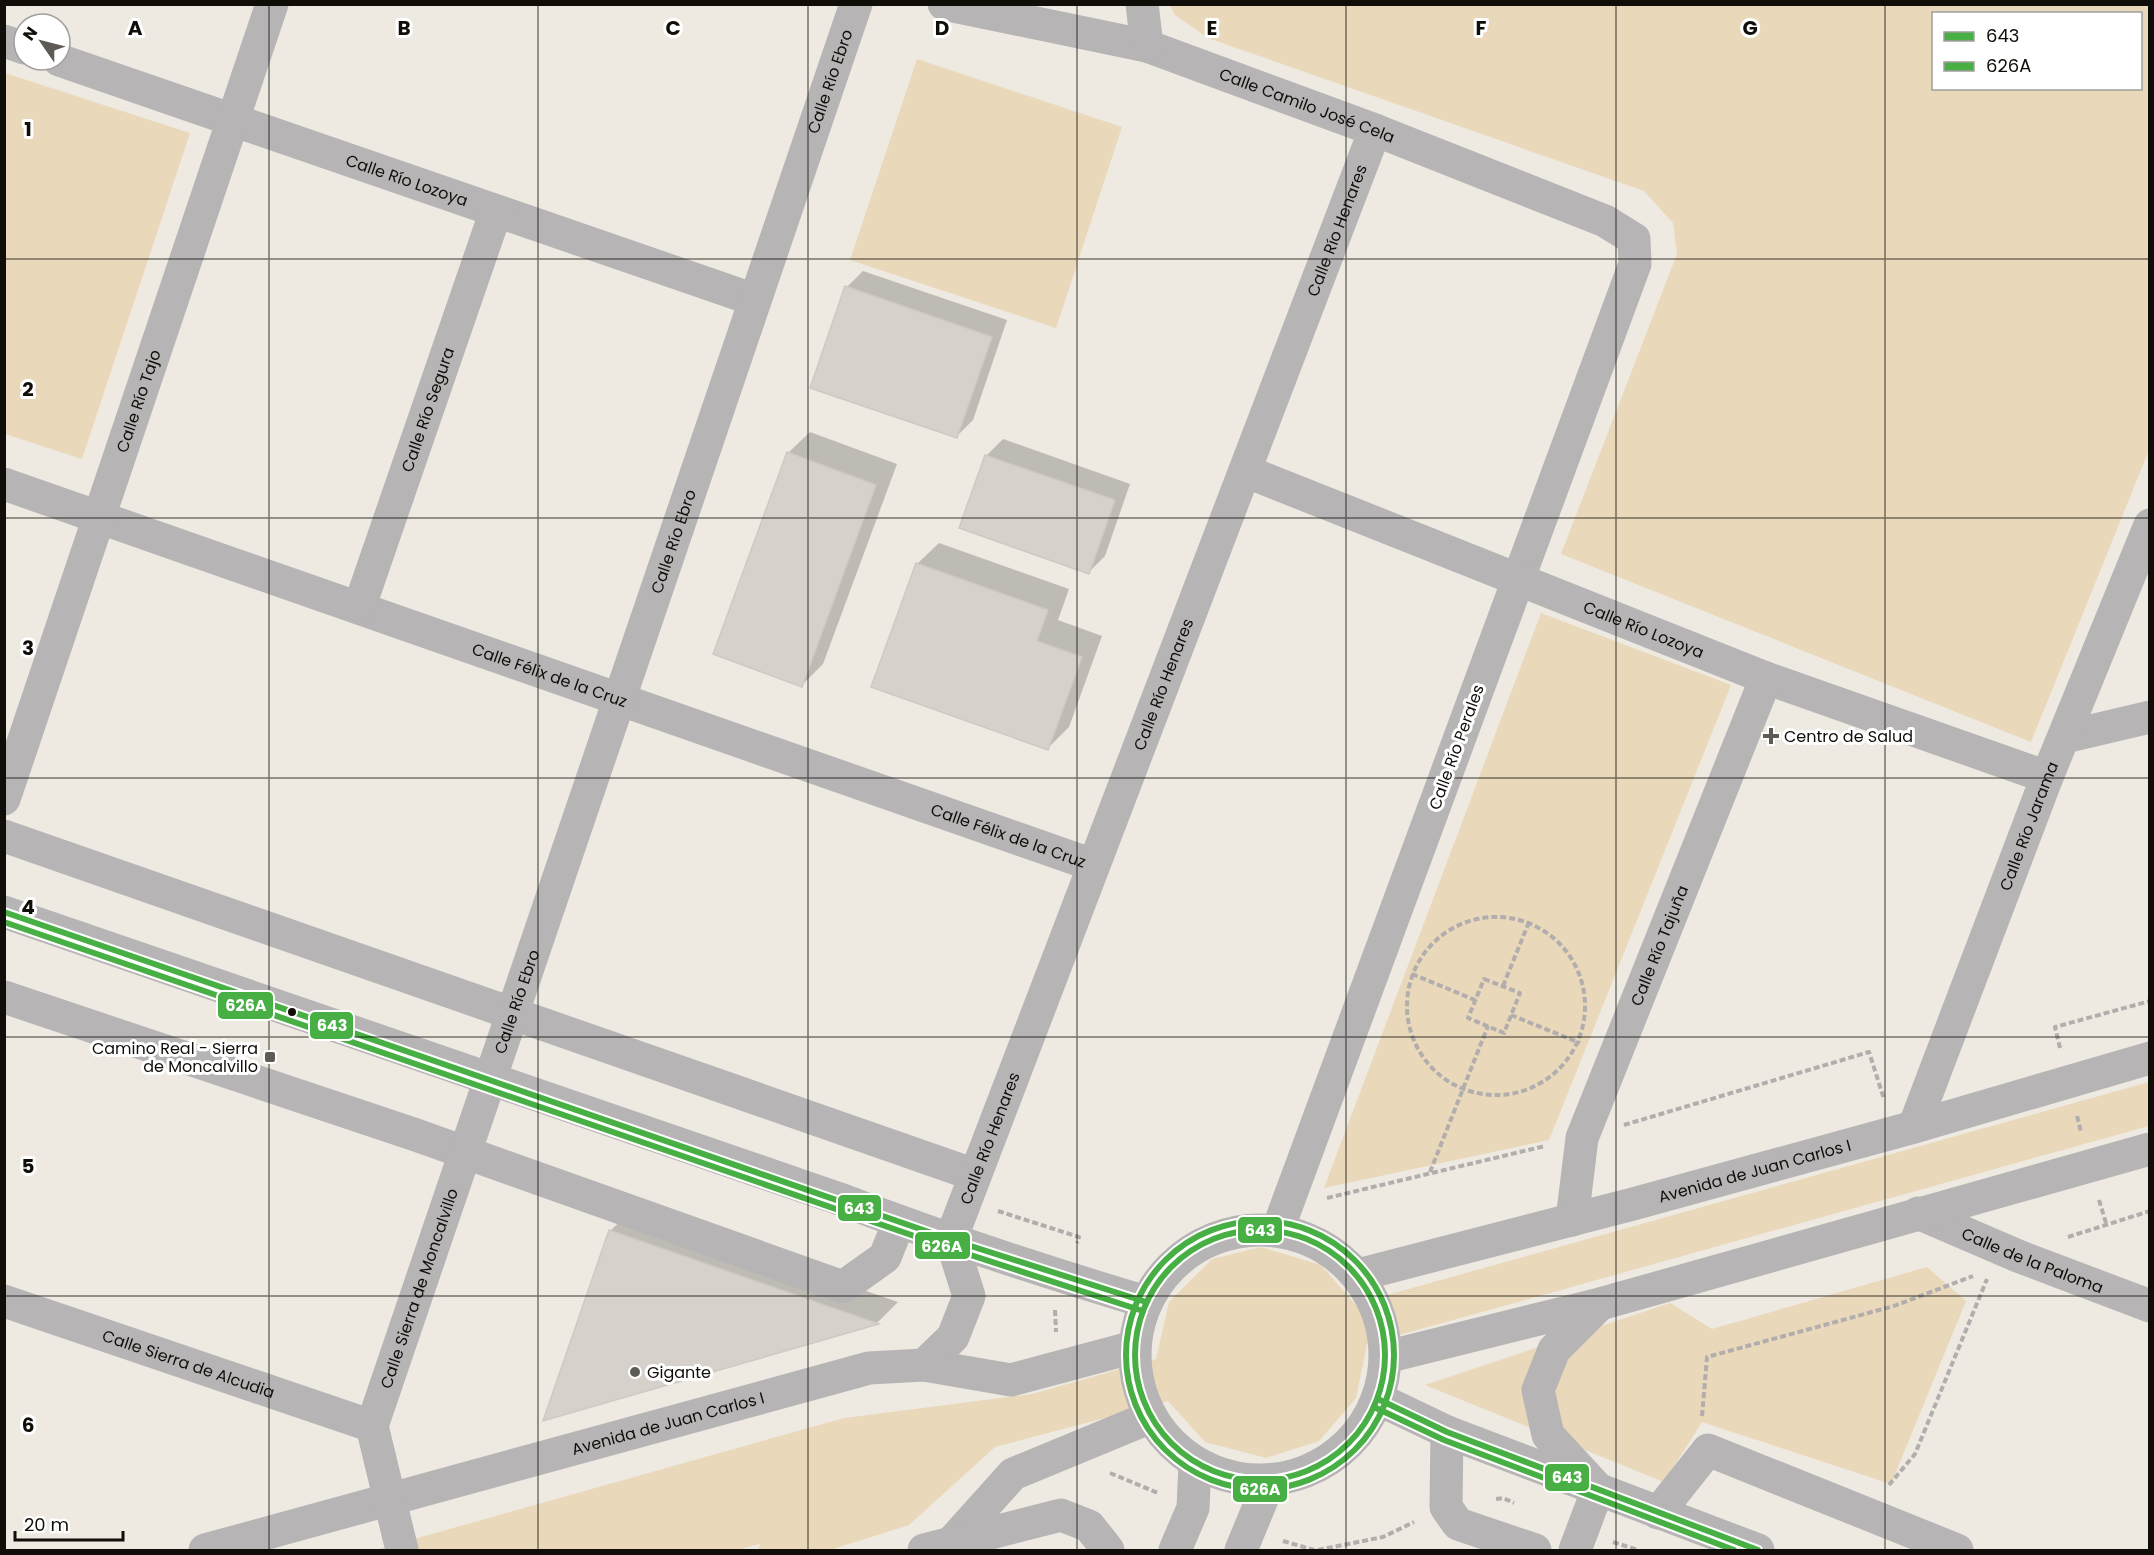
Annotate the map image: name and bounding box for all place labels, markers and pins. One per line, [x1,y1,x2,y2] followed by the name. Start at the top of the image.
[1784,725,1913,748] place label: Centro de Salud
[1762,727,1780,745] marker: Centro de Salud
[286,1006,298,1018] unlabelled marker
[92,1037,258,1078] place label: Camino Real - Sierra de Moncalvillo
[263,1050,277,1064] marker: Camino Real - Sierra de Moncalvillo
[647,1361,711,1384] place label: Gigante
[628,1365,642,1379] marker: Gigante

